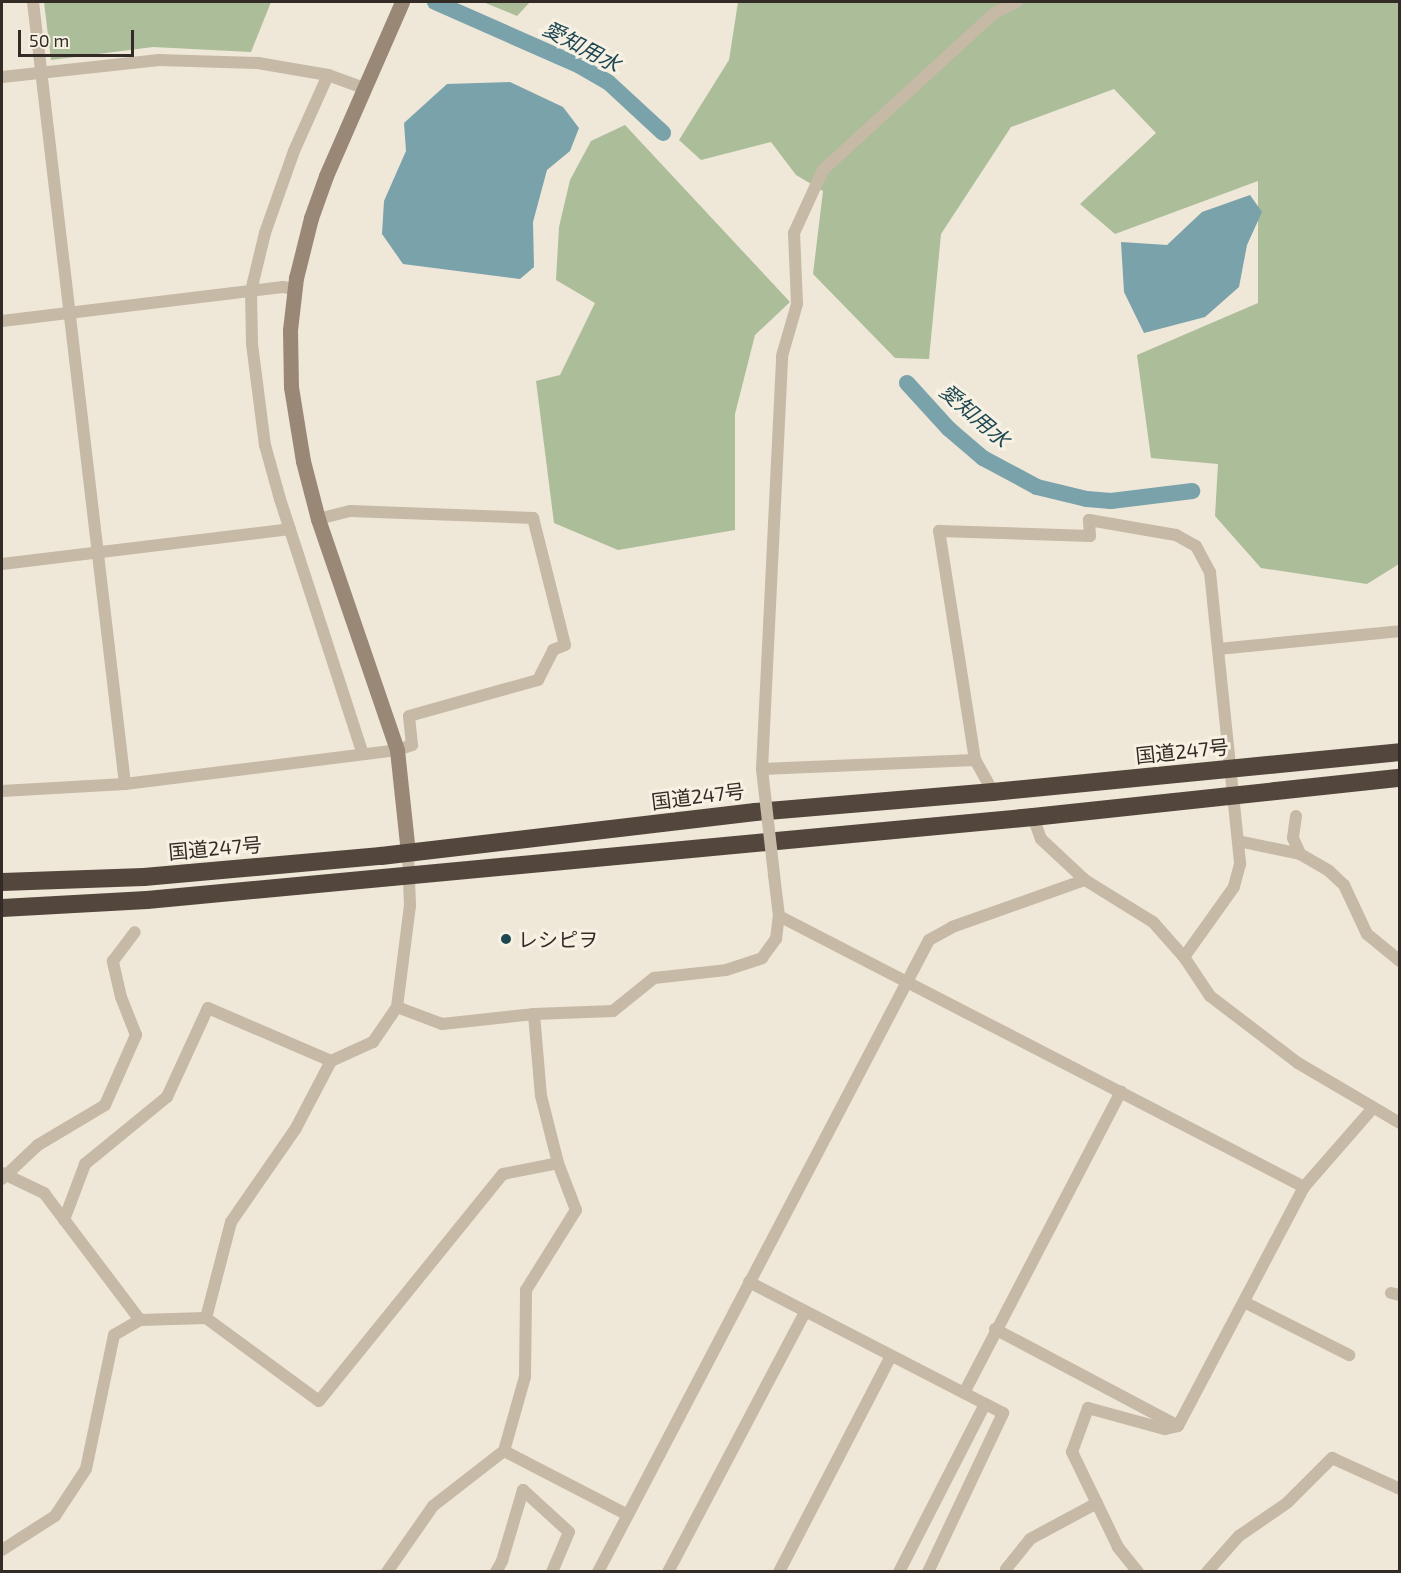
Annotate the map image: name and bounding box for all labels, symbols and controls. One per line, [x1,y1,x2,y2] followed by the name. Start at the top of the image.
[539,15,625,77] water label: 愛知用水
[21,18,136,56] scale bar
[29,29,69,51] text: 50 m
[935,378,1015,452] water label: 愛知用水
[1134,734,1230,768] street label: 国道247号
[650,778,746,814] street label: 国道247号
[167,832,263,864] street label: 国道247号
[518,927,598,951] place label: レシピヲ
[499,932,513,946] marker: レシピヲ

